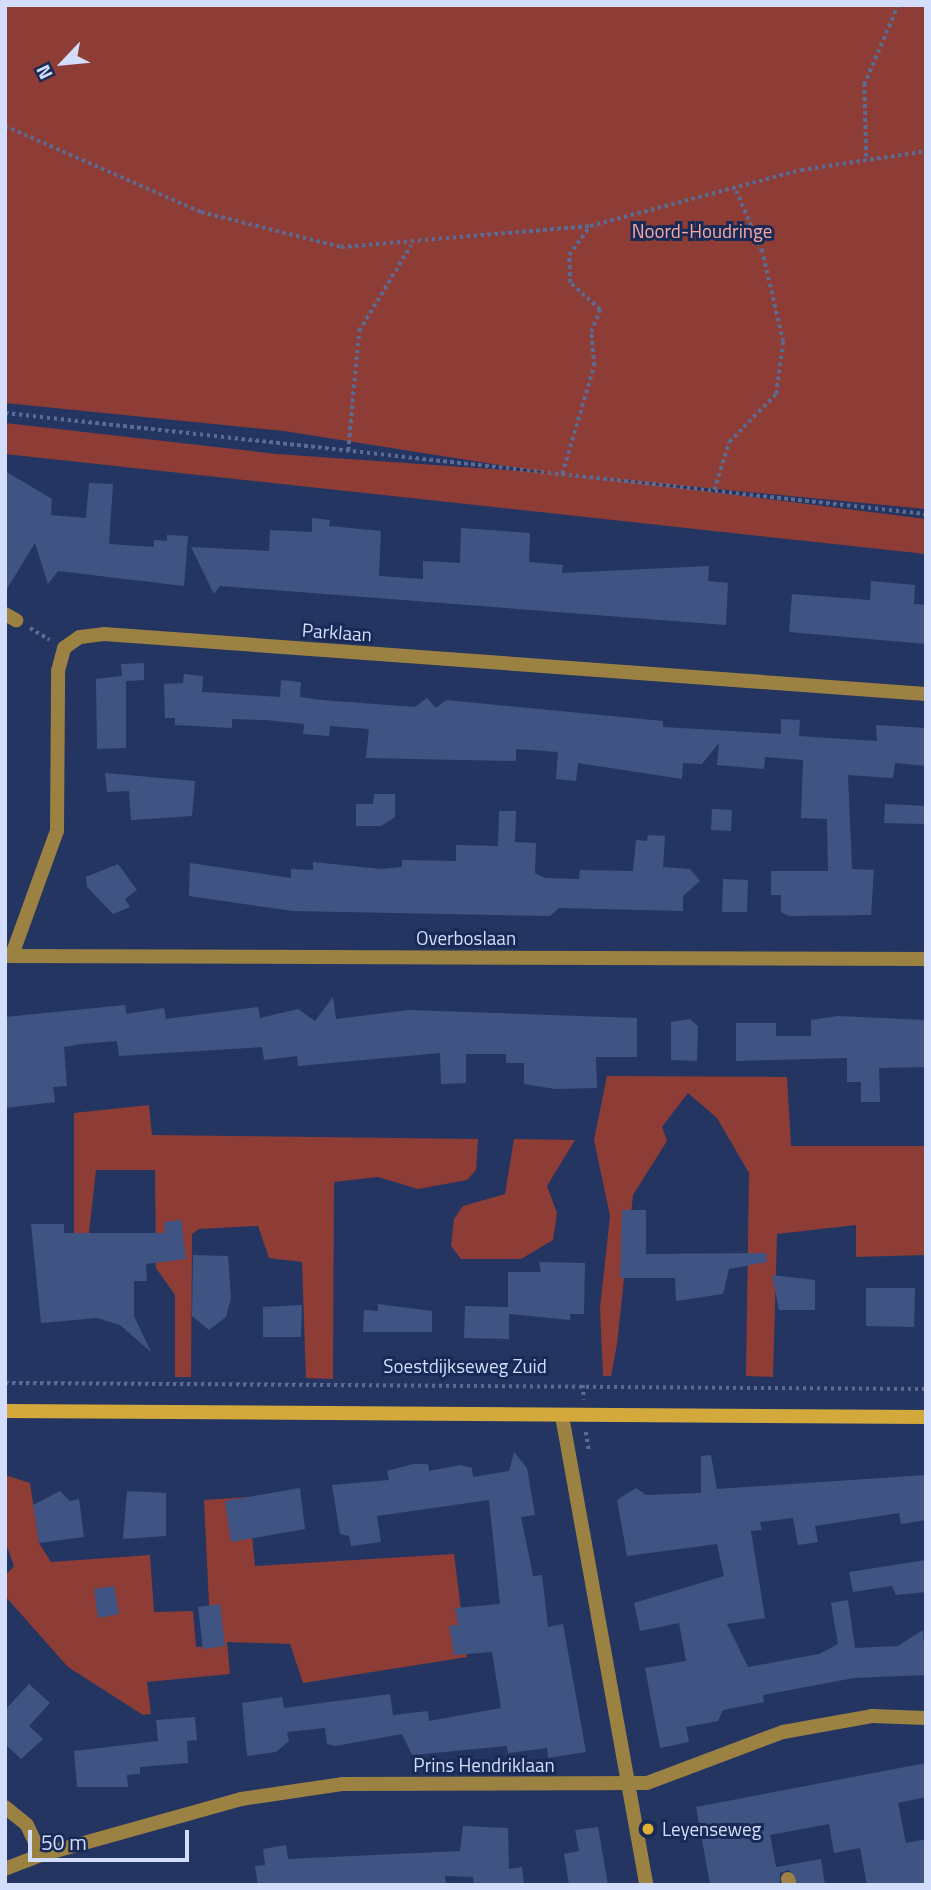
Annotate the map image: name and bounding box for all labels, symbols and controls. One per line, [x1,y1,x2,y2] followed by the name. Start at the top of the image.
[28,28,98,98] north arrow
[28,60,60,85] text: N
[632,220,772,242] park label: Noord-Houdringe
[301,618,373,646] street label: Parklaan
[416,927,516,949] street label: Overboslaan
[383,1355,547,1377] street label: Soestdijkseweg Zuid
[413,1754,555,1776] street label: Prins Hendriklaan
[32,1816,192,1860] scale bar
[662,1818,761,1840] place label: Leyenseweg
[640,1821,656,1837] marker: Leyenseweg
[41,1826,87,1858] text: 50 m

